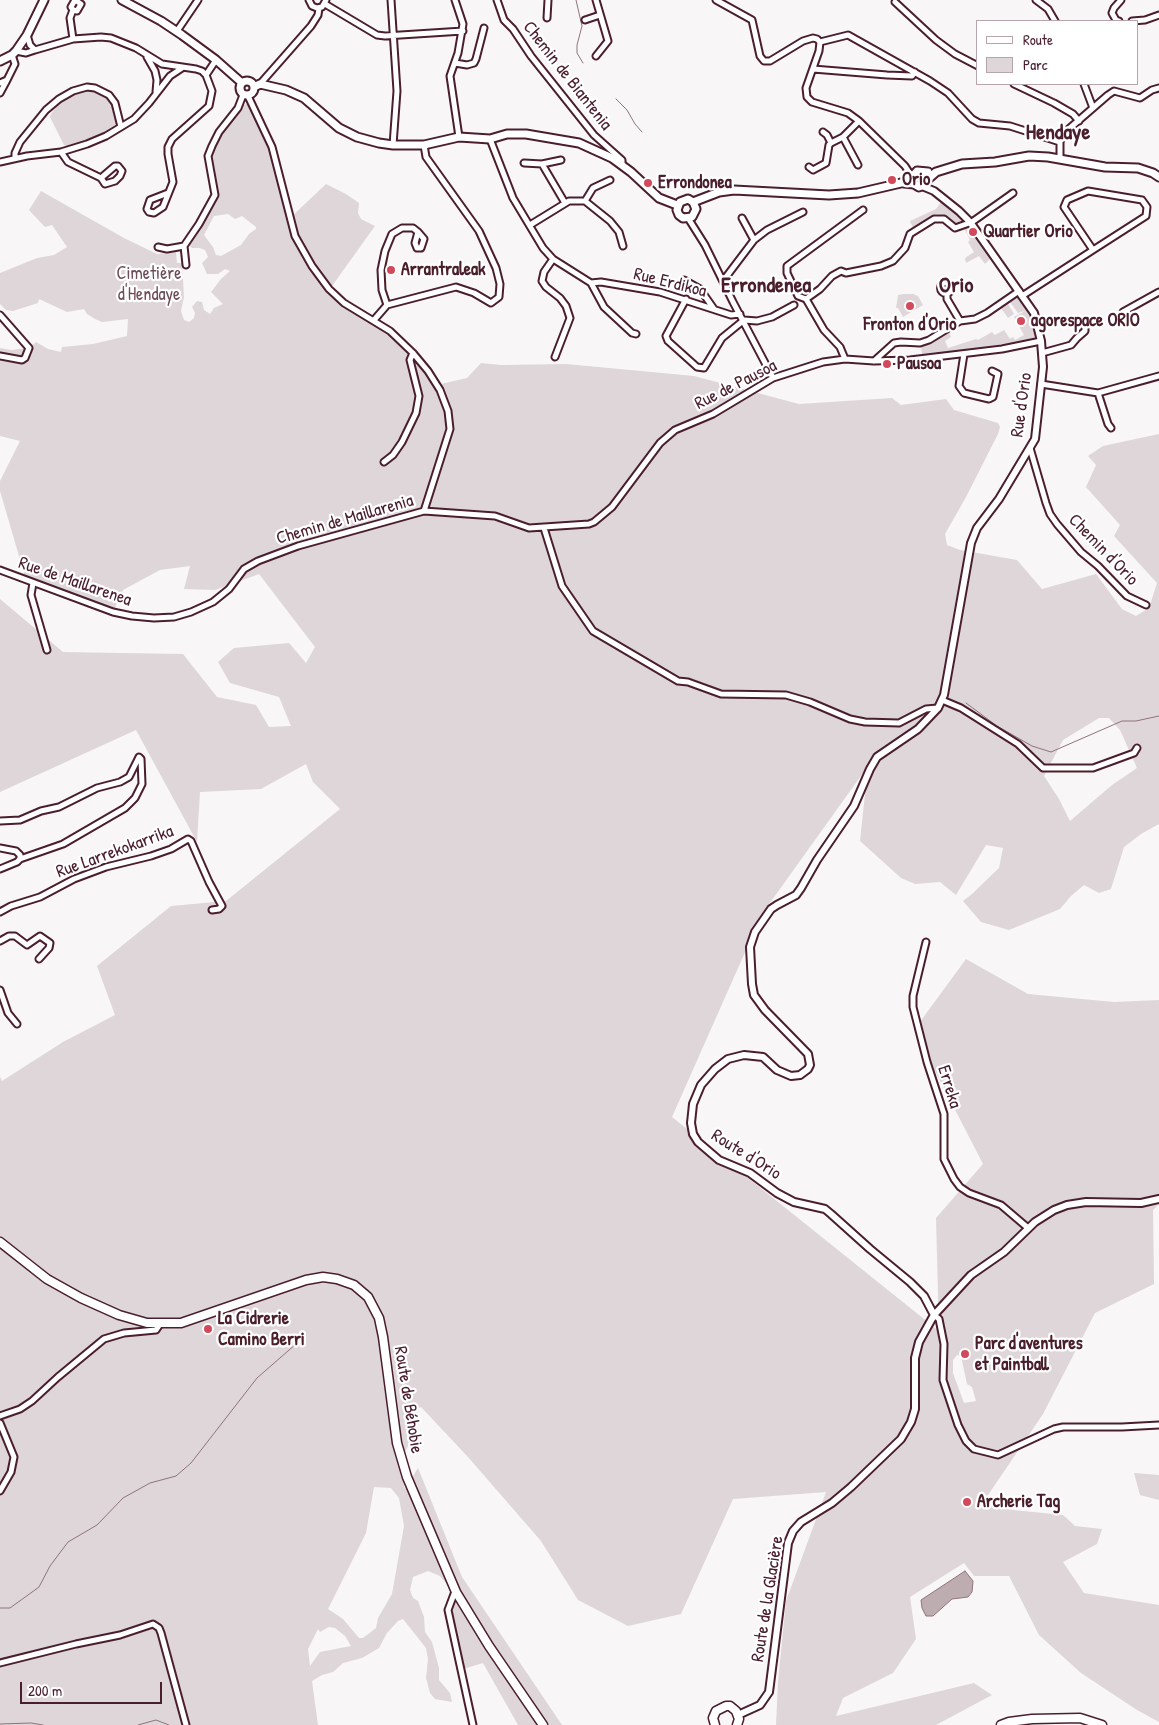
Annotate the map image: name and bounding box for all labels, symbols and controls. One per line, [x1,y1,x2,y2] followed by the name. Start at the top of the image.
[518,17,616,135] street label: Chemin de Biantenia
[976,20,1139,85] legend
[1023,29,1053,50] text: Route
[1023,54,1048,75] text: Parc
[1026,120,1090,146] district label: Hendaye
[902,169,930,191] place label: Orio
[658,172,732,194] place label: Errondonea
[886,174,898,186] marker: Orio
[642,177,654,189] marker: Errondonea
[983,221,1073,243] place label: Quartier Orio
[967,226,979,238] marker: Quartier Orio
[401,259,485,281] place label: Arrantraleak
[117,263,181,306] park label: Cimetière d'Hendaye
[385,264,397,276] marker: Arrantraleak
[631,264,709,302] street label: Rue Erdikoa
[721,273,811,299] district label: Errondenea
[939,273,973,299] district label: Orio
[904,300,916,312] marker: Fronton d'Orio
[1031,310,1140,332] place label: agorespace ORIO
[864,314,956,336] place label: Fronton d'Orio
[1015,315,1027,327] marker: agorespace ORIO
[897,353,941,375] place label: Pausoa
[691,355,781,415] street label: Rue de Pausoa
[881,358,893,370] marker: Pausoa
[1007,371,1037,439] street label: Rue d'Orio
[274,490,416,550] street label: Chemin de Maillarenia
[1064,510,1142,590] street label: Chemin d'Orio
[16,553,134,611] street label: Rue de Maillarenea
[53,821,177,883] street label: Rue Larrekokarrika
[932,1063,966,1111] street label: Erreka
[707,1125,785,1185] street label: Route d'Orio
[218,1308,305,1350] place label: La Cidrerie Camino Berri
[202,1323,214,1335] marker: La Cidrerie Camino Berri
[975,1333,1083,1376] place label: Parc d'aventures et Paintball
[389,1345,427,1455] street label: Route de Béhobie
[959,1348,971,1360] marker: Parc d'aventures et Paintball
[977,1491,1060,1513] place label: Archerie Tag
[961,1496,973,1508] marker: Archerie Tag
[747,1534,789,1664] street label: Route de la Glacière
[22,1672,165,1704] scale bar
[28,1680,62,1701] text: 200 m

